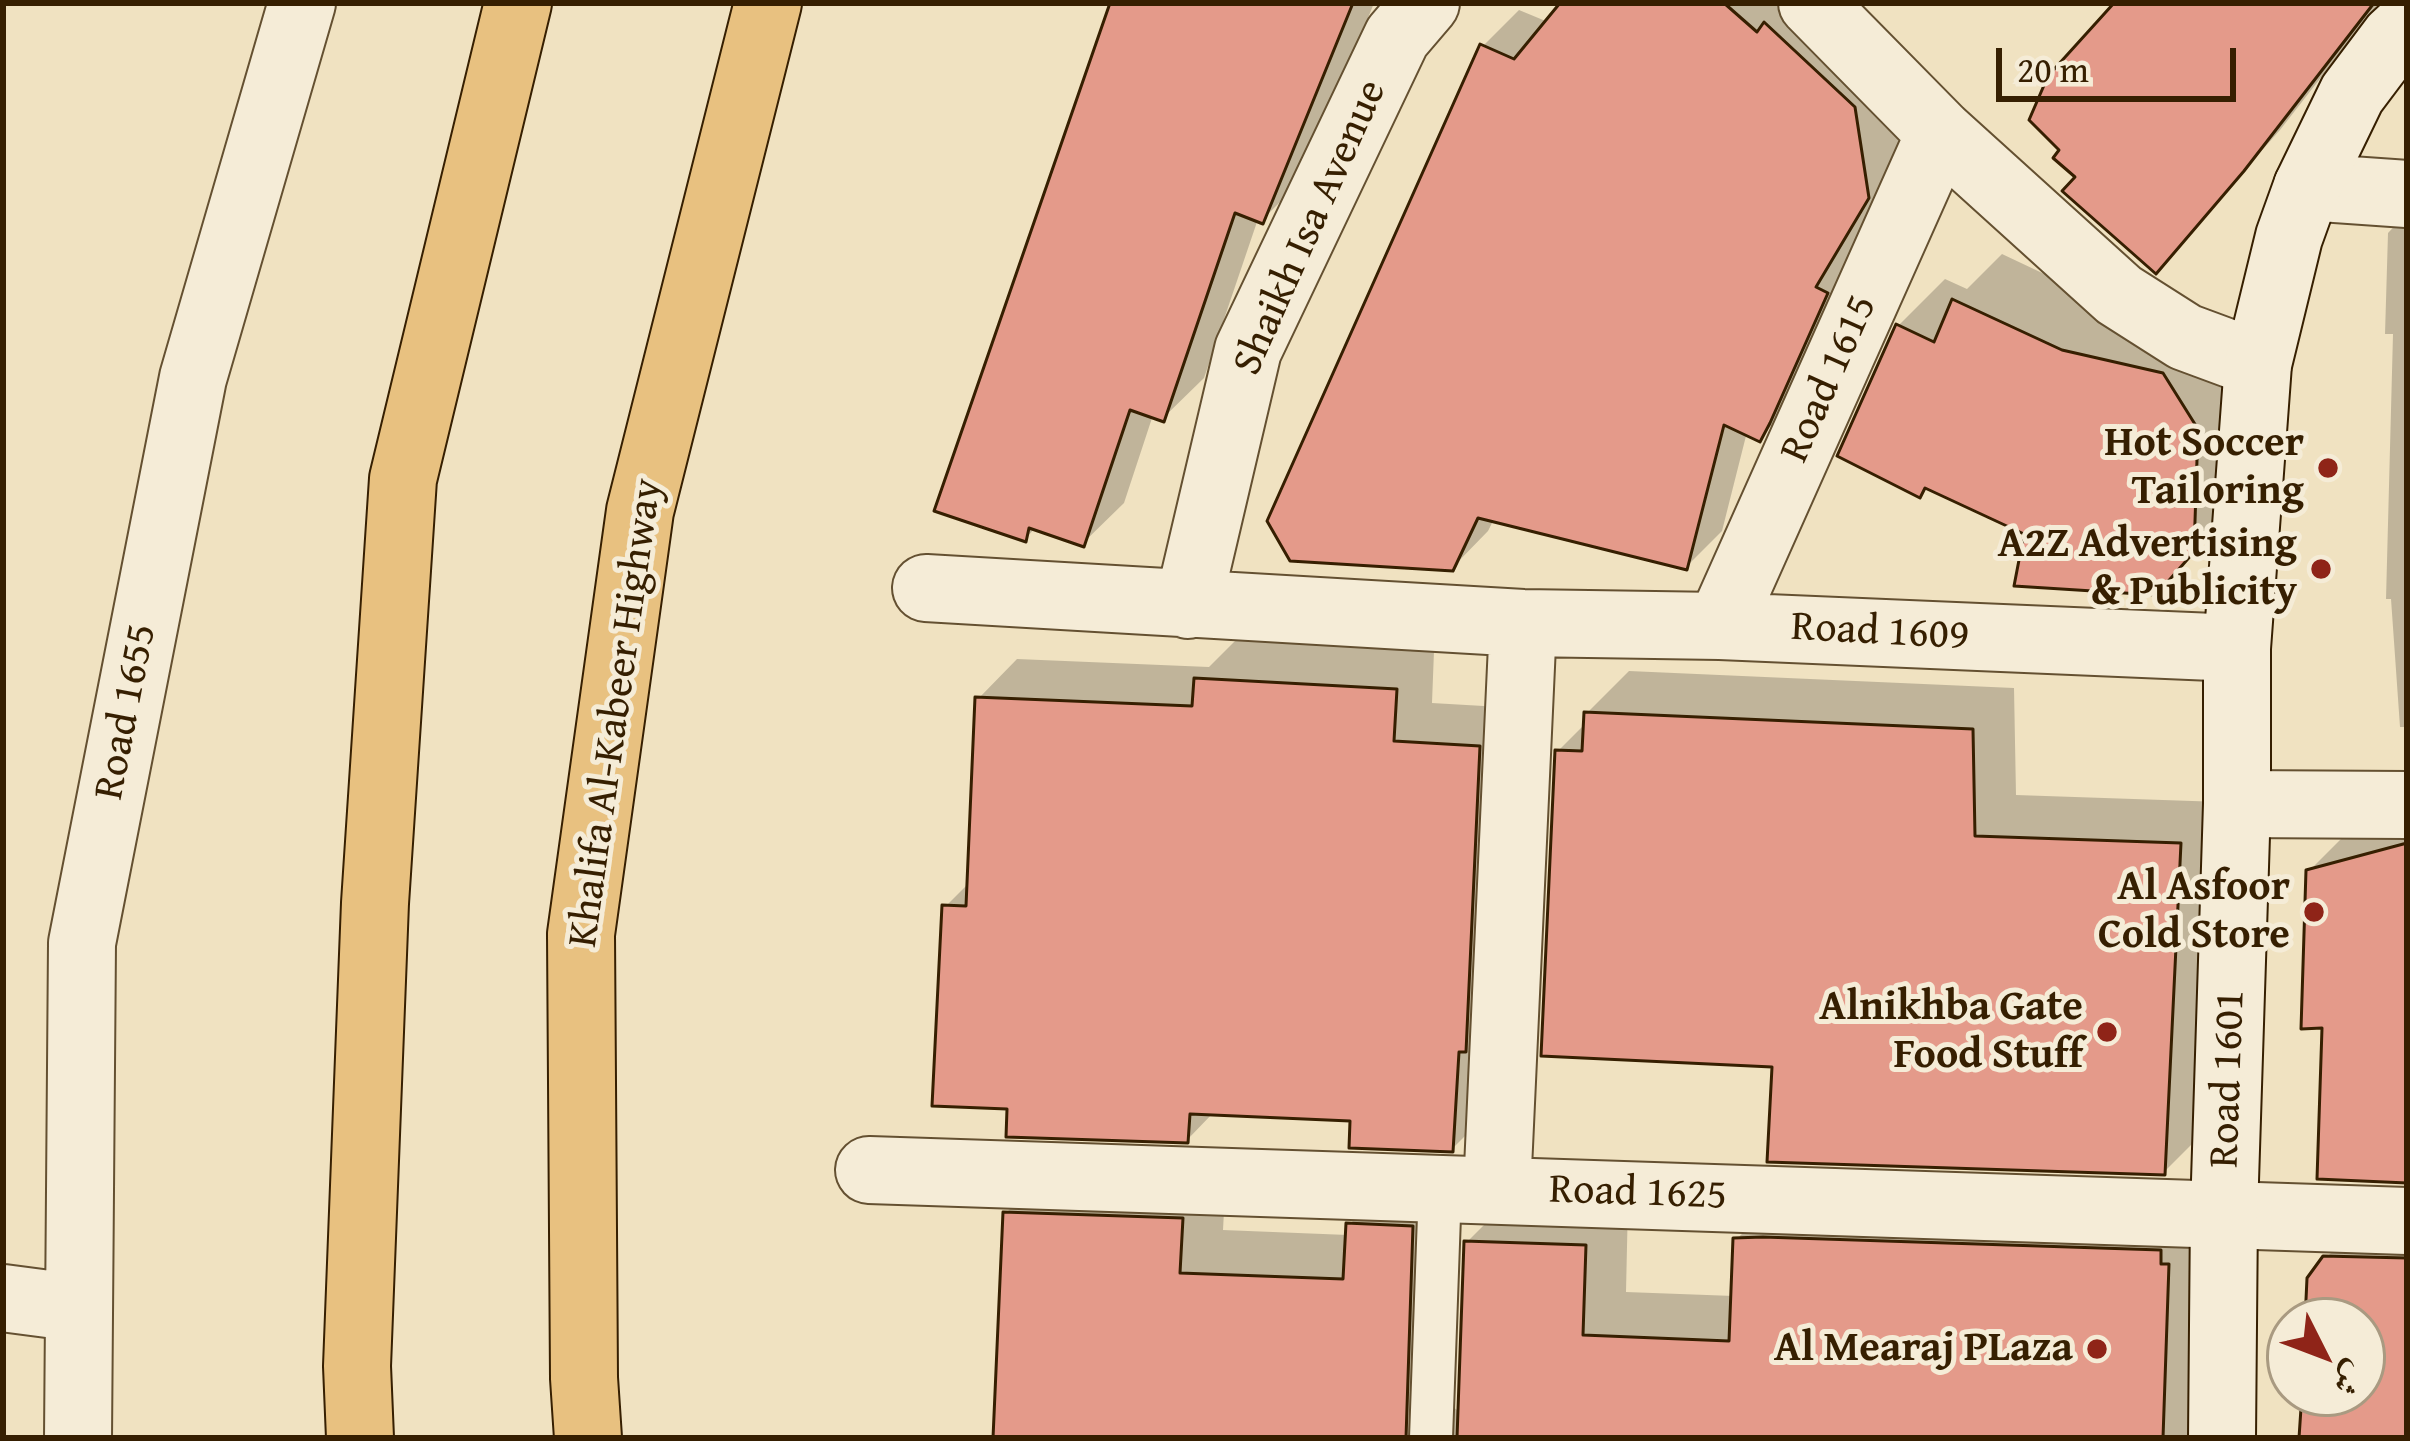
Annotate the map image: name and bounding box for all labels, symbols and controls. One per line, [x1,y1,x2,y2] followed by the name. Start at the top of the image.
[2002,24,2242,98] scale bar
[2017,42,2089,95] text: 20 m
[1223,73,1399,383] street label: Shaikh Isa Avenue
[1771,287,1889,471] street label: Road 1615
[2104,419,2304,518] place label: Hot Soccer Tailoring
[2315,455,2341,481] marker: Hot Soccer Tailoring
[559,475,675,951] street label: Khalifa Al-Kabeer Highway
[1998,520,2297,618] place label: A2Z Advertising & Publicity
[2308,556,2334,582] marker: A2Z Advertising & Publicity
[1790,603,1970,663] street label: Road 1609
[85,620,169,804] street label: Road 1655
[2098,863,2290,962] place label: Al Asfoor Cold Store
[2301,899,2327,925] marker: Al Asfoor Cold Store
[1819,983,2083,1082] place label: Alnikhba Gate Food Stuff
[2201,989,2257,1169] street label: Road 1601
[2094,1019,2120,1045] marker: Alnikhba Gate Food Stuff
[1548,1166,1728,1222] street label: Road 1625
[2266,1297,2386,1417] north arrow
[1774,1324,2073,1374] place label: Al Mearaj PLaza
[2084,1336,2110,1362] marker: Al Mearaj PLaza
[2322,1351,2379,1407] text: ش

